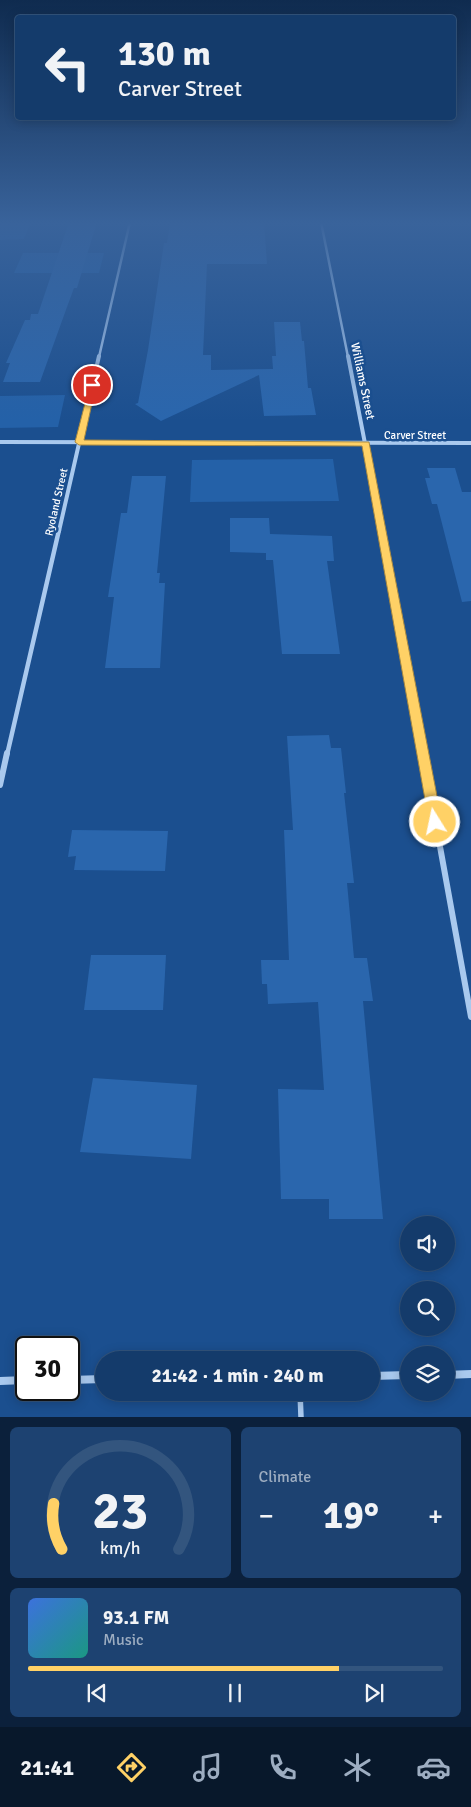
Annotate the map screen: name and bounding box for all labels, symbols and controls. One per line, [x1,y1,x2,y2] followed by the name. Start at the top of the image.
[118,32,211,75] text: 130 m
[35,35,100,100] icon: left
[118,75,242,102] text: Carver Street
[347,341,378,421] street label: Williams Street
[71,364,113,406] pin
[78,371,106,399] icon: arrive
[384,429,446,442] street label: Carver Street
[42,467,71,537] street label: Ryoland Street
[408,795,460,847] position arrow
[400,1216,455,1401] map controls
[400,1216,455,1271] button: sound
[400,1281,455,1336] button: search
[15,1336,80,1401] speed limit sign: 30
[400,1346,455,1401] button: layers
[151,1364,324,1388] text: 21:42 · 1 min · 240 m
[259,1467,311,1487] text: Climate
[92,1479,148,1543] text: 23
[323,1492,379,1539] text: 19°
[259,1499,274,1533] text: −
[428,1499,443,1533] text: +
[100,1537,140,1559] text: km/h
[103,1606,169,1630] text: 93.1 FM
[103,1630,144,1650] text: Music
[83,1679,111,1707] icon: previous
[221,1679,249,1707] icon: pause
[360,1679,388,1707] icon: next
[114,1750,149,1785] icon: directions
[190,1750,225,1785] icon: music
[265,1750,300,1785] icon: phone
[340,1750,375,1785] icon: climate
[416,1750,451,1785] icon: car
[20,1754,74,1781] text: 21:41

